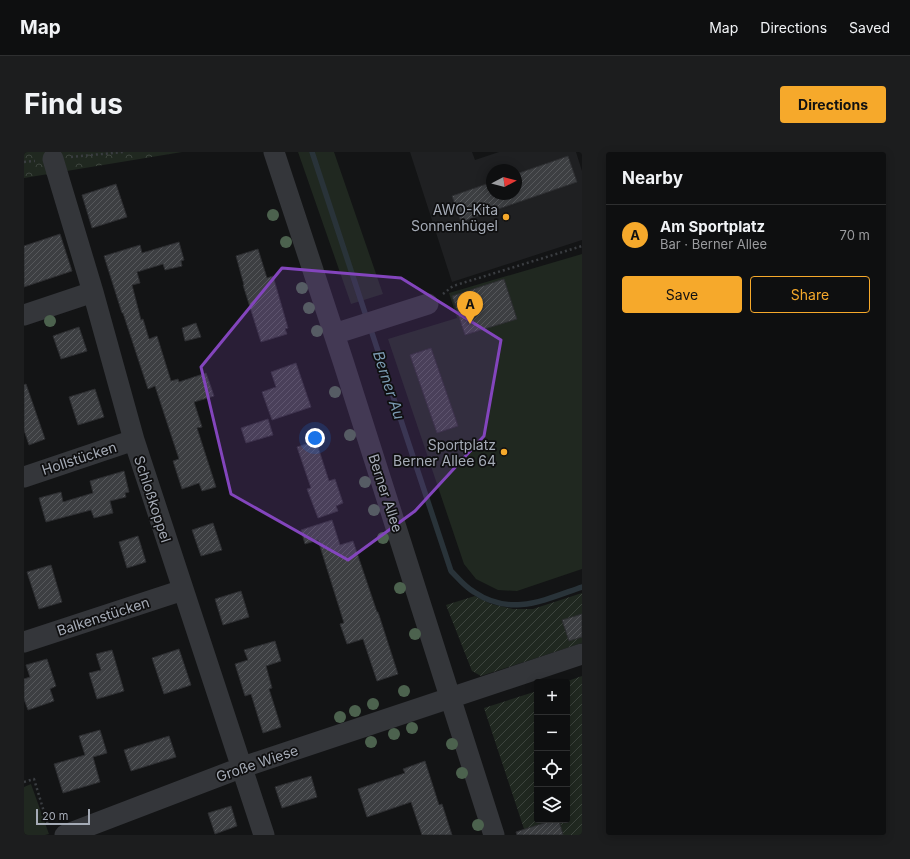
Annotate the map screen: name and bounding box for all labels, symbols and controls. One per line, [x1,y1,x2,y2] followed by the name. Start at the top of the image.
[20,16,61,39] text: Map
[709,19,738,36] text: Map
[760,19,827,36] text: Directions
[849,19,890,36] text: Saved
[780,86,886,123] button: Directions
[24,87,123,121] text: Find us
[486,164,522,200] north arrow
[622,168,683,188] text: Nearby
[411,201,498,234] place label: AWO-Kita Sonnenhügel
[501,212,511,222] marker: AWO-Kita Sonnenhügel
[660,217,765,236] text: Am Sportplatz
[630,227,640,243] text: A
[840,227,870,243] text: 70 m
[660,236,767,252] text: Bar · Berner Allee
[622,276,742,313] button: Save
[750,276,870,313] button: Share
[457,291,483,324] pin: A
[369,348,409,422] water label: Berner Au
[305,428,325,448] your location
[393,436,496,469] place label: Sportplatz Berner Allee 64
[39,438,119,478] street label: Hollstücken
[499,447,509,457] marker: Sportplatz Berner Allee 64
[365,452,407,534] street label: Berner Allee
[131,454,175,544] street label: Schloßkoppel
[55,593,151,639] street label: Balkenstücken
[534,679,570,823] map controls
[534,679,570,715] button: +
[534,715,570,751] button: −
[214,741,300,785] street label: Große Wiese
[534,751,570,787] button: locate
[534,787,570,823] button: layers
[36,807,90,826] scale bar
[42,809,68,823] text: 20 m

